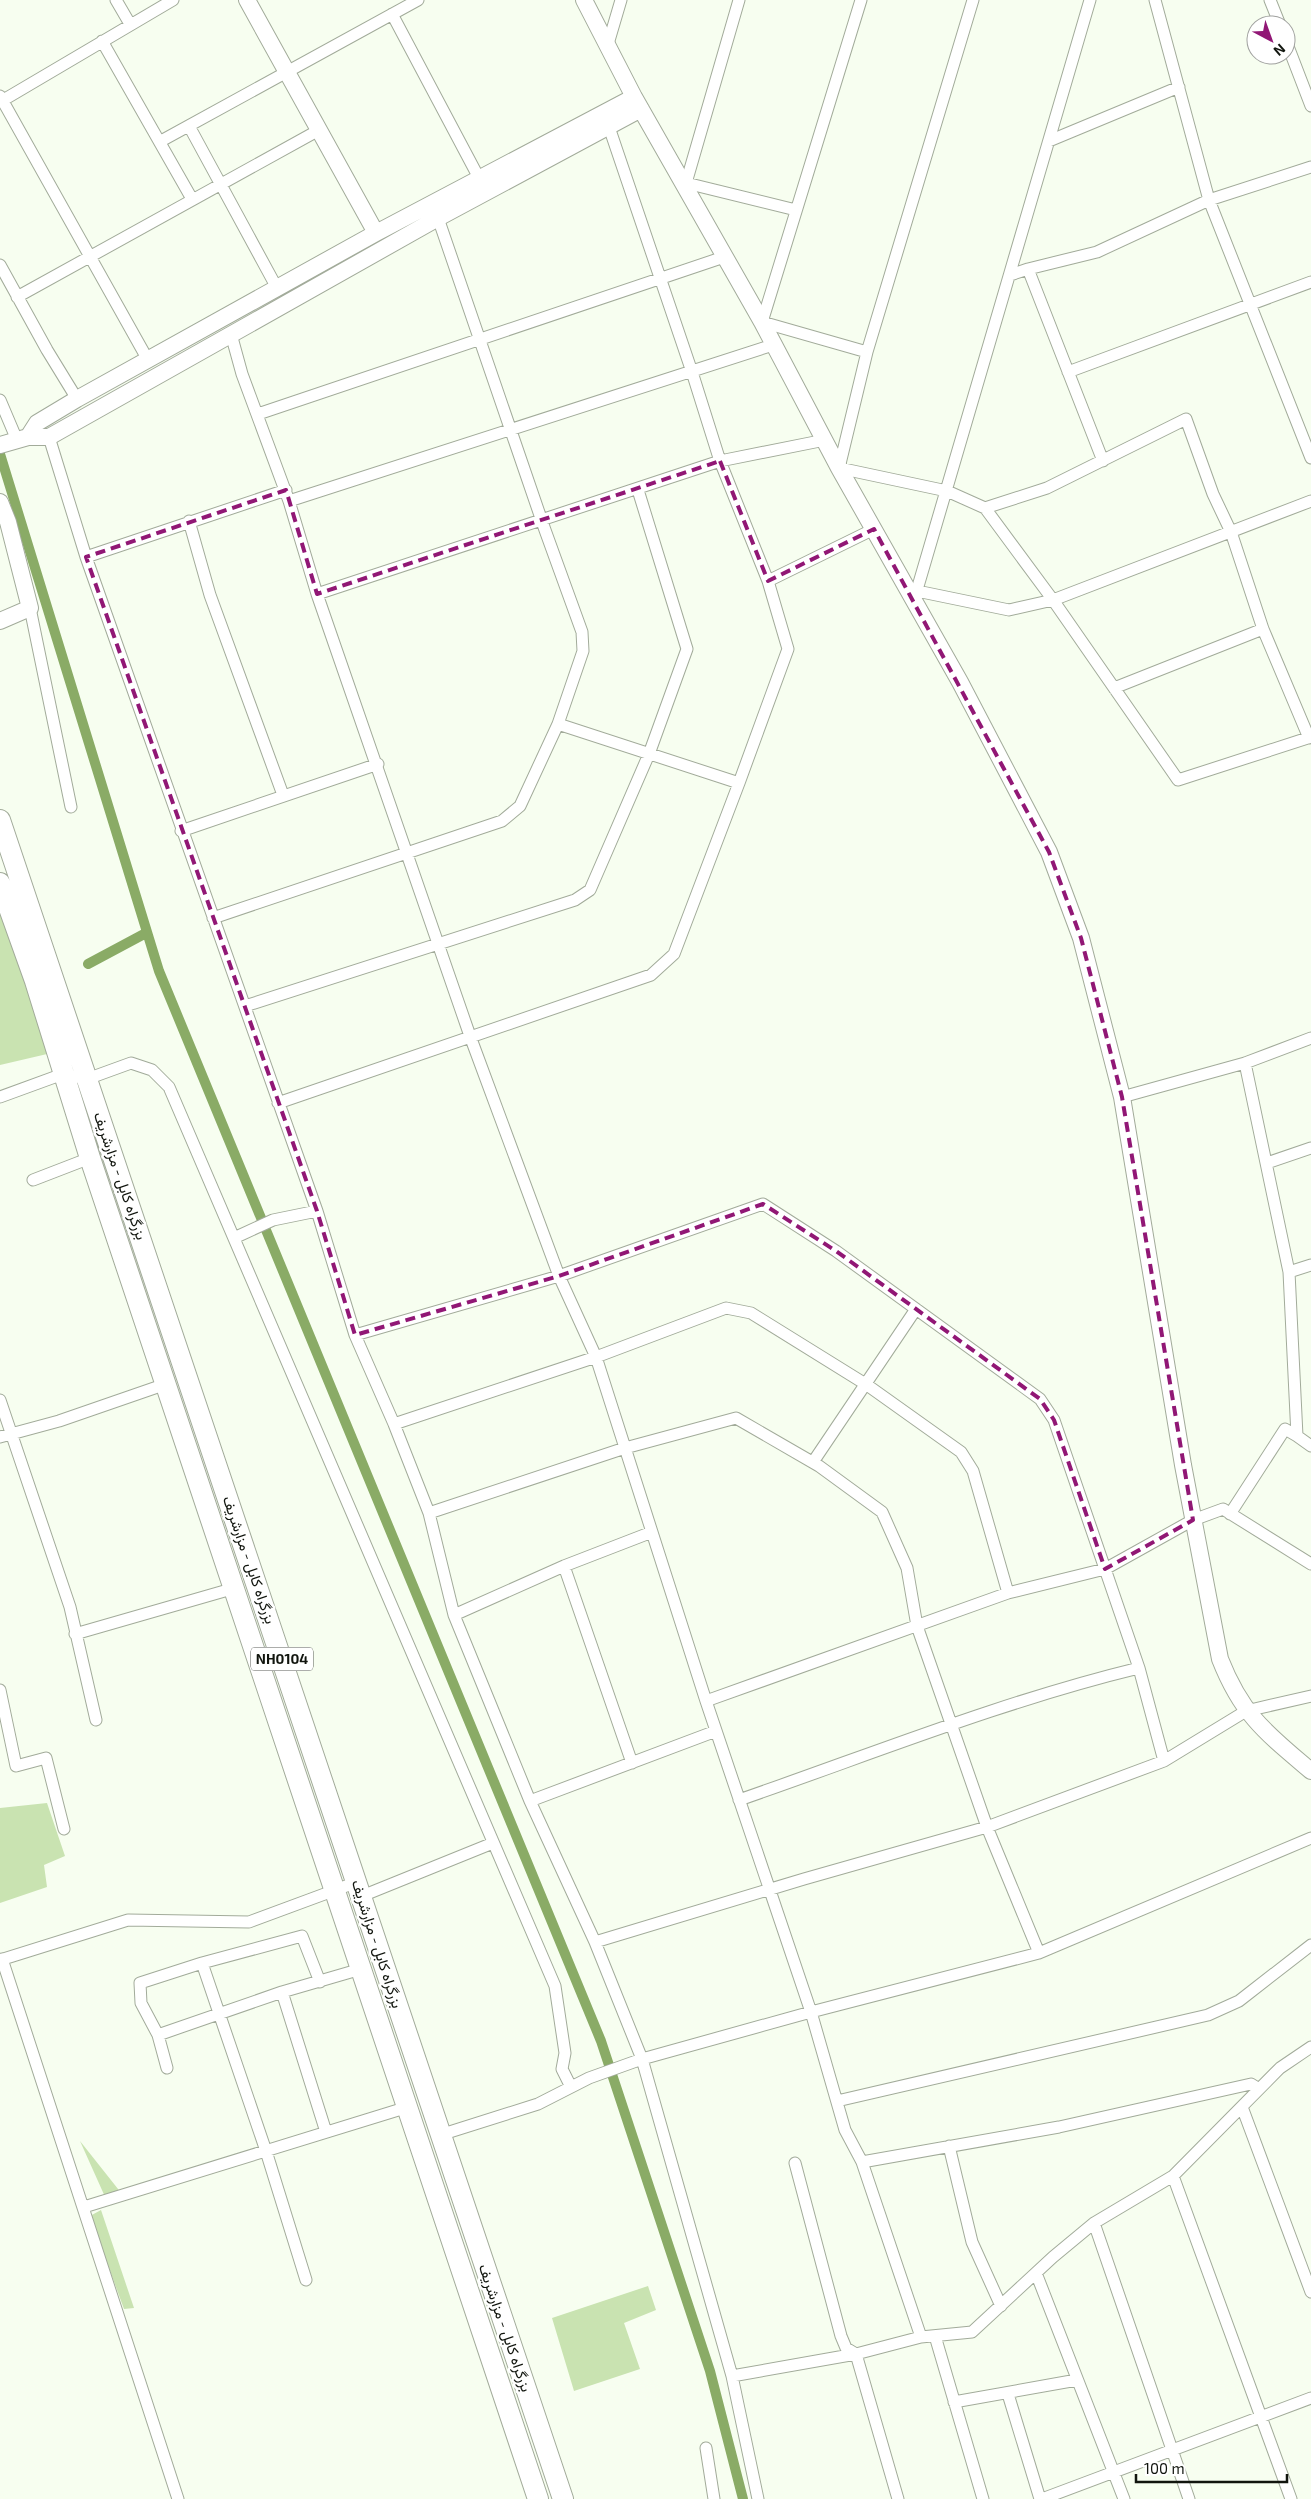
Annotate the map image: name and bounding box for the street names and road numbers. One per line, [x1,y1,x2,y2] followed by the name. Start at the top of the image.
[90,1109,151,1242] street label: بزرگراه کابل - مزارشریف
[219,1493,280,1626] street label: بزرگراه کابل - مزارشریف
[251,1648,313,1670] road number: NH0104
[348,1877,407,2010] street label: بزرگراه کابل - مزارشریف
[475,2261,536,2394] street label: بزرگراه کابل - مزارشریف

